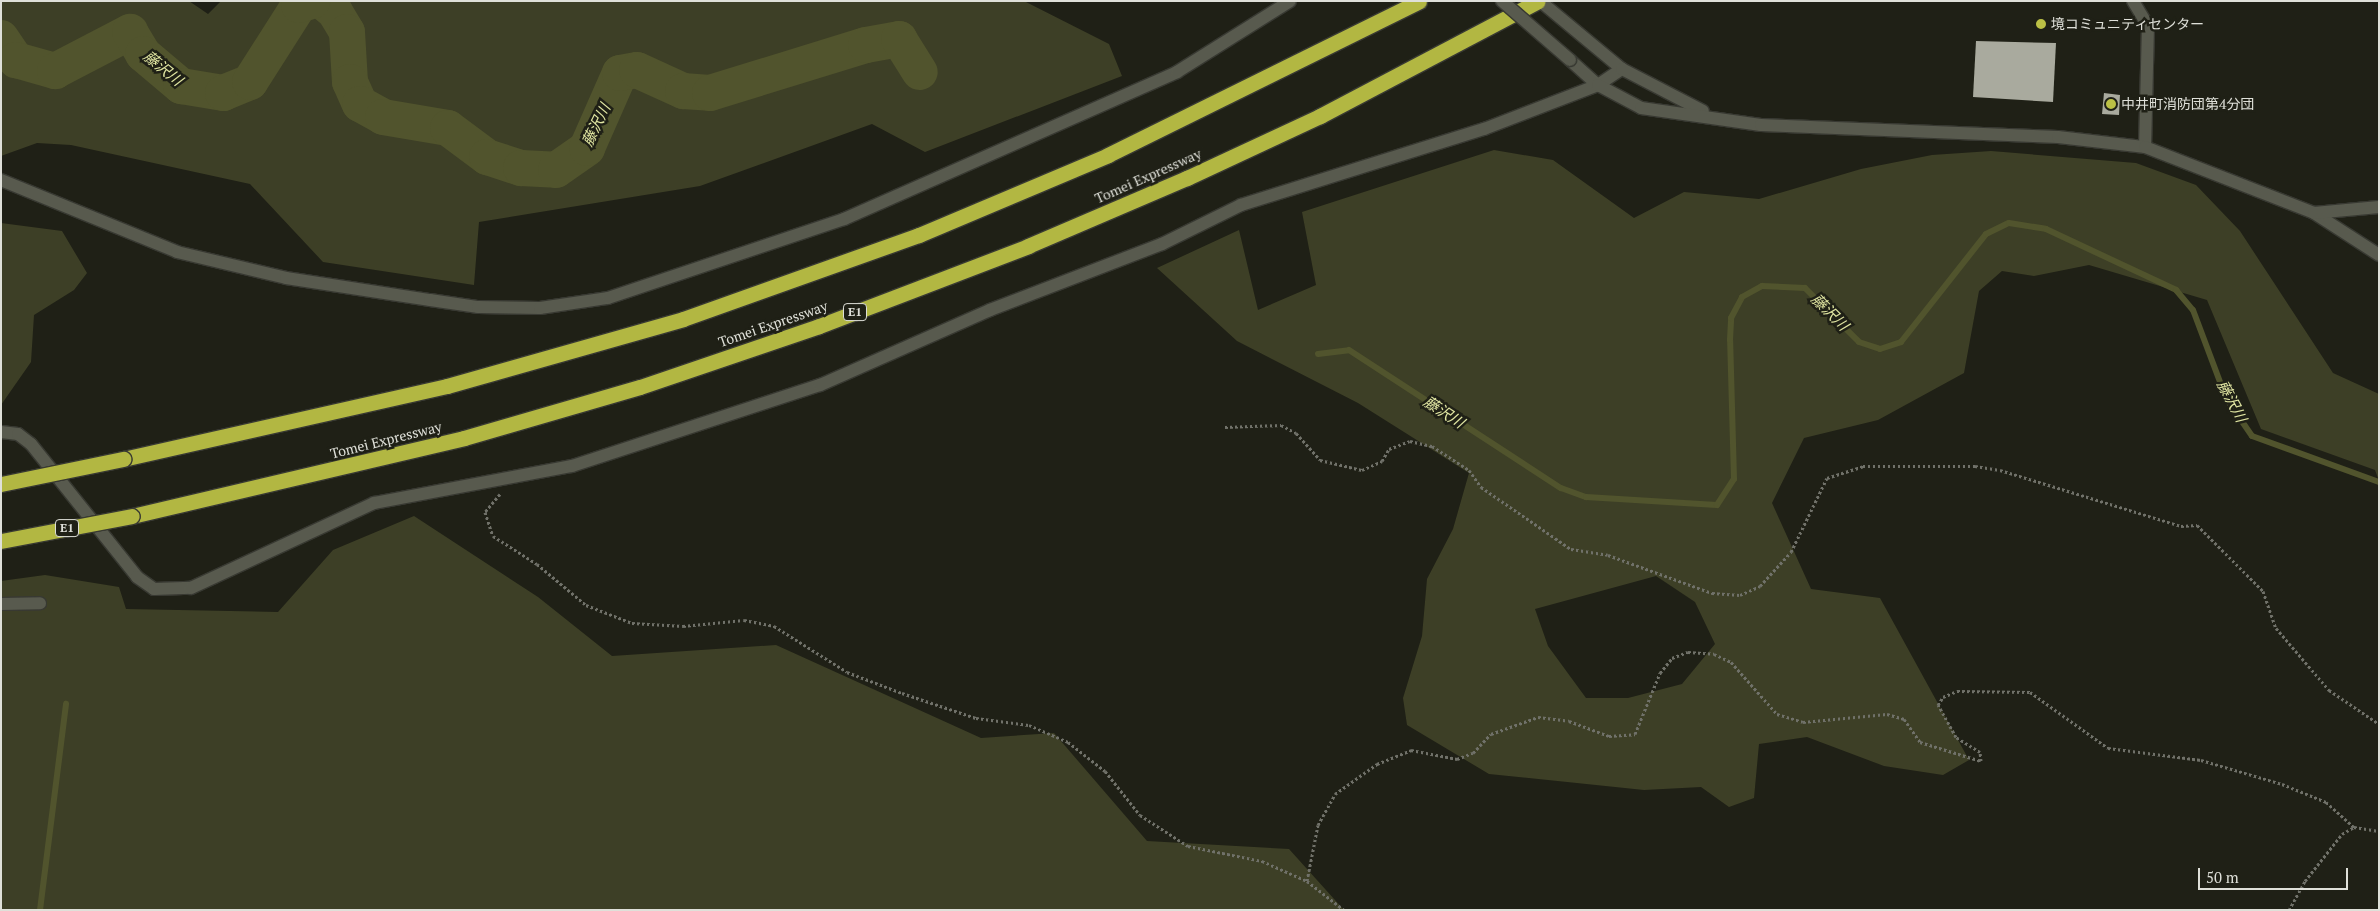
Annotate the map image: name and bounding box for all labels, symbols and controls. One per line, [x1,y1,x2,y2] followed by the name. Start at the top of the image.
[2051,16,2205,32] place label: 境コミュニティセンター
[2035,18,2047,30] marker: 境コミュニティセンター
[140,47,186,89] water label: 藤沢川
[2121,96,2254,112] place label: 中井町消防団第4分団
[2105,98,2117,110] marker: 中井町消防団第4分団
[578,101,614,149] water label: 藤沢川
[1092,145,1204,207] street label: Tomei Expressway
[1808,290,1852,334] water label: 藤沢川
[716,297,830,351] street label: Tomei Expressway
[842,302,868,322] road number: E1
[2213,377,2251,425] water label: 藤沢川
[1420,392,1468,432] water label: 藤沢川
[328,418,444,462] street label: Tomei Expressway
[54,518,80,538] road number: E1
[2200,858,2350,890] scale bar
[2206,867,2239,887] text: 50 m

